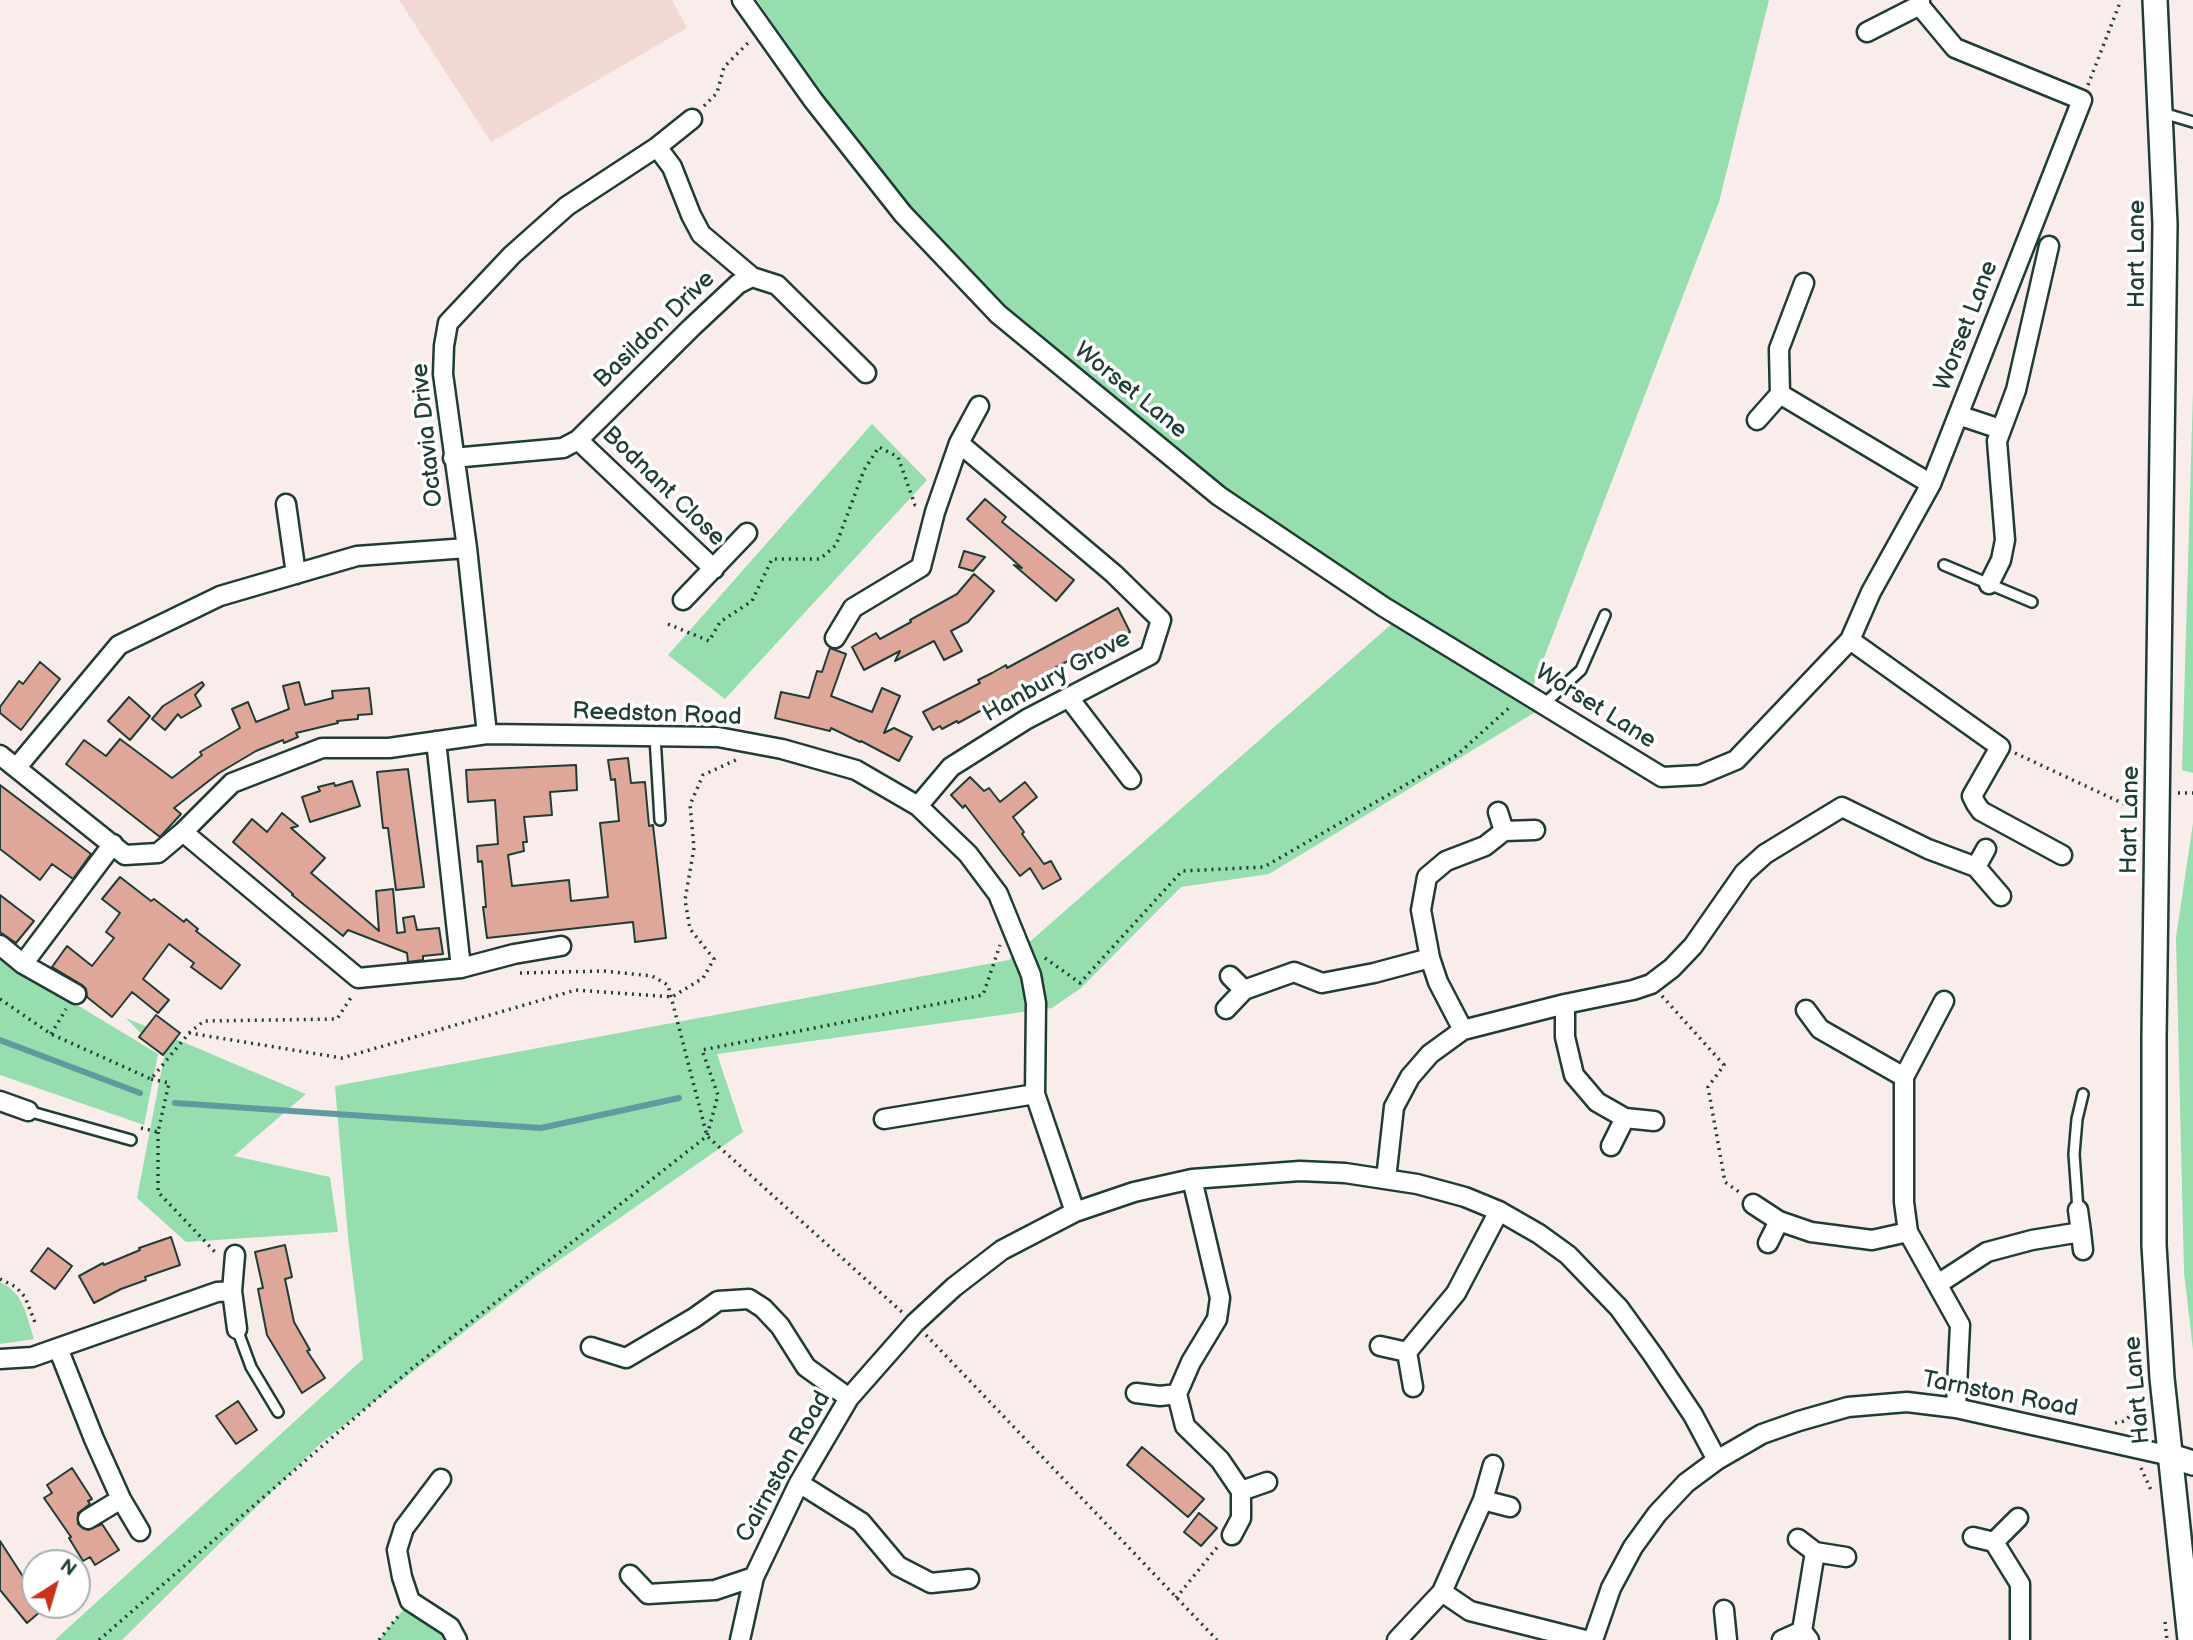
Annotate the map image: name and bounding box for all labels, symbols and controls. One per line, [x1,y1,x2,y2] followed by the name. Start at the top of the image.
[2124,200,2152,308] street label: Hart Lane
[1929,257,2005,395] street label: Worset Lane
[589,265,721,395] street label: Basildon Drive
[1068,337,1192,445] street label: Worset Lane
[406,362,450,508] street label: Octavia Drive
[595,421,731,553] street label: Bodnant Close
[978,625,1136,729] street label: Hanbury Grove
[1529,658,1661,756] street label: Worset Lane
[572,698,742,732] street label: Reedston Road
[2116,766,2146,874] street label: Hart Lane
[2119,1335,2157,1445] street label: Hart Lane
[1920,1366,2080,1424] street label: Tarnston Road
[731,1386,837,1548] street label: Cairnston Road
[21,1549,91,1619] north arrow
[55,1555,80,1582] text: N

